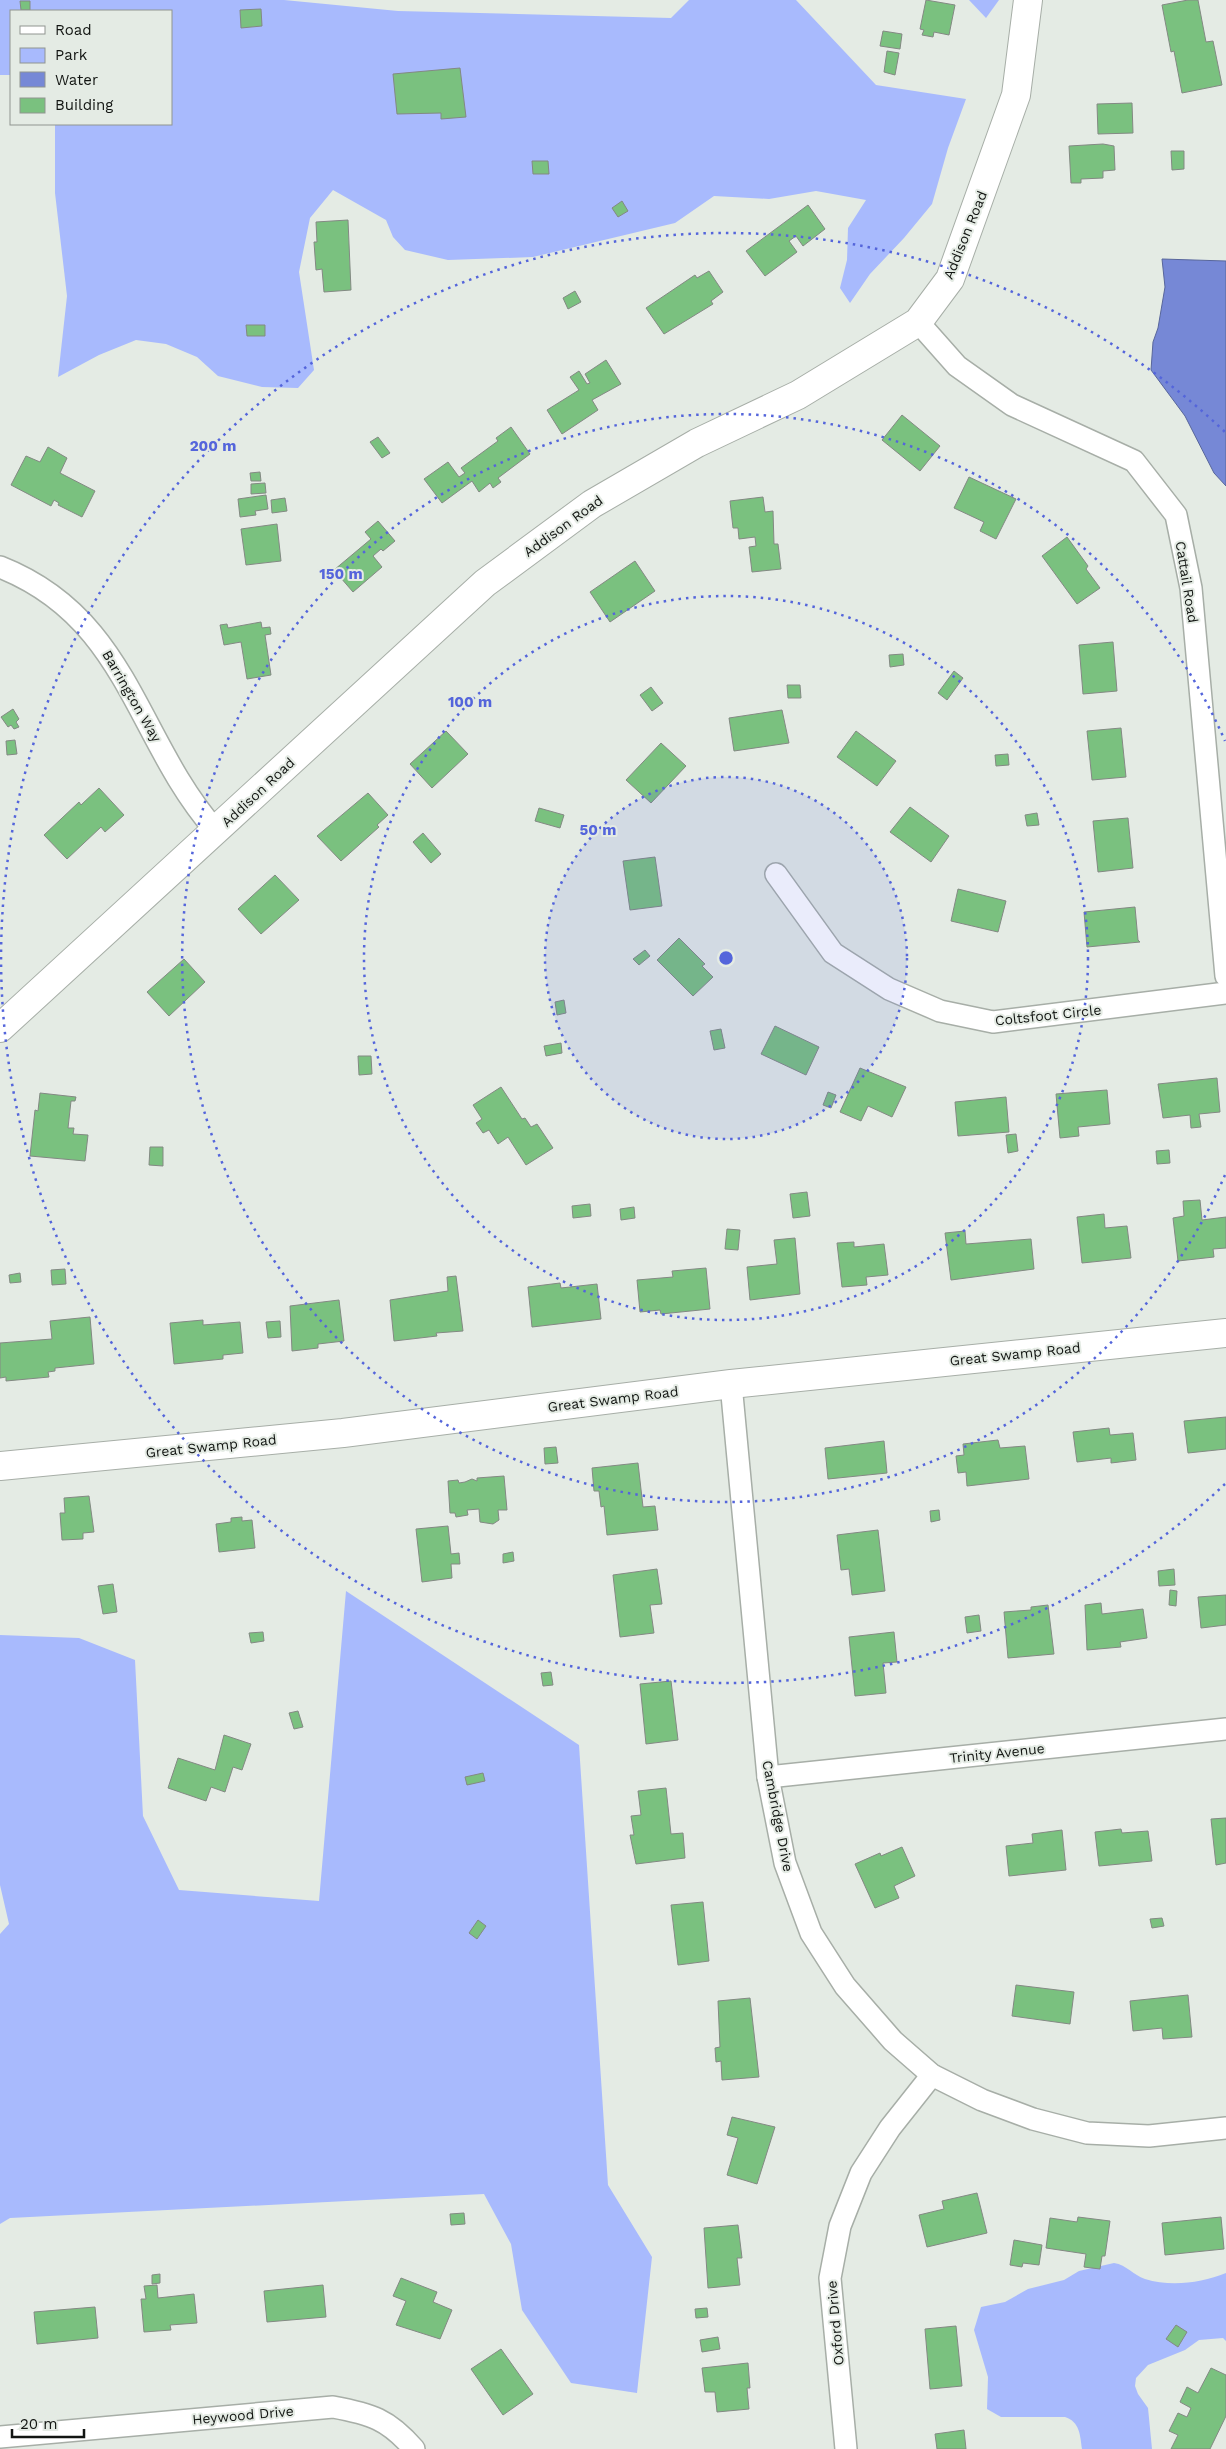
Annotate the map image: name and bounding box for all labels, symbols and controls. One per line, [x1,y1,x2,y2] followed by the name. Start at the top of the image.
[10,10,172,125] legend
[55,21,92,39] text: Road
[55,46,88,64] text: Park
[55,71,98,89] text: Water
[55,96,113,114] text: Building
[940,189,990,281] street label: Addison Road
[190,437,236,455] text: 200 m
[520,492,606,560] street label: Addison Road
[1173,540,1201,624] street label: Cattail Road
[319,565,363,583] text: 150 m
[99,647,165,745] street label: Barrington Way
[448,693,492,711] text: 100 m
[218,754,298,830] street label: Addison Road
[580,821,616,839] text: 50 m
[717,949,735,967] centre of rings
[994,1001,1102,1029] street label: Coltsfoot Circle
[949,1339,1081,1369] street label: Great Swamp Road
[547,1383,679,1415] street label: Great Swamp Road
[145,1431,277,1461] street label: Great Swamp Road
[949,1740,1045,1766] street label: Trinity Avenue
[759,1759,797,1873] street label: Cambridge Drive
[823,2280,847,2366] street label: Oxford Drive
[192,2403,294,2427] street label: Heywood Drive
[12,2406,85,2438] scale bar
[20,2415,58,2433] text: 20 m

